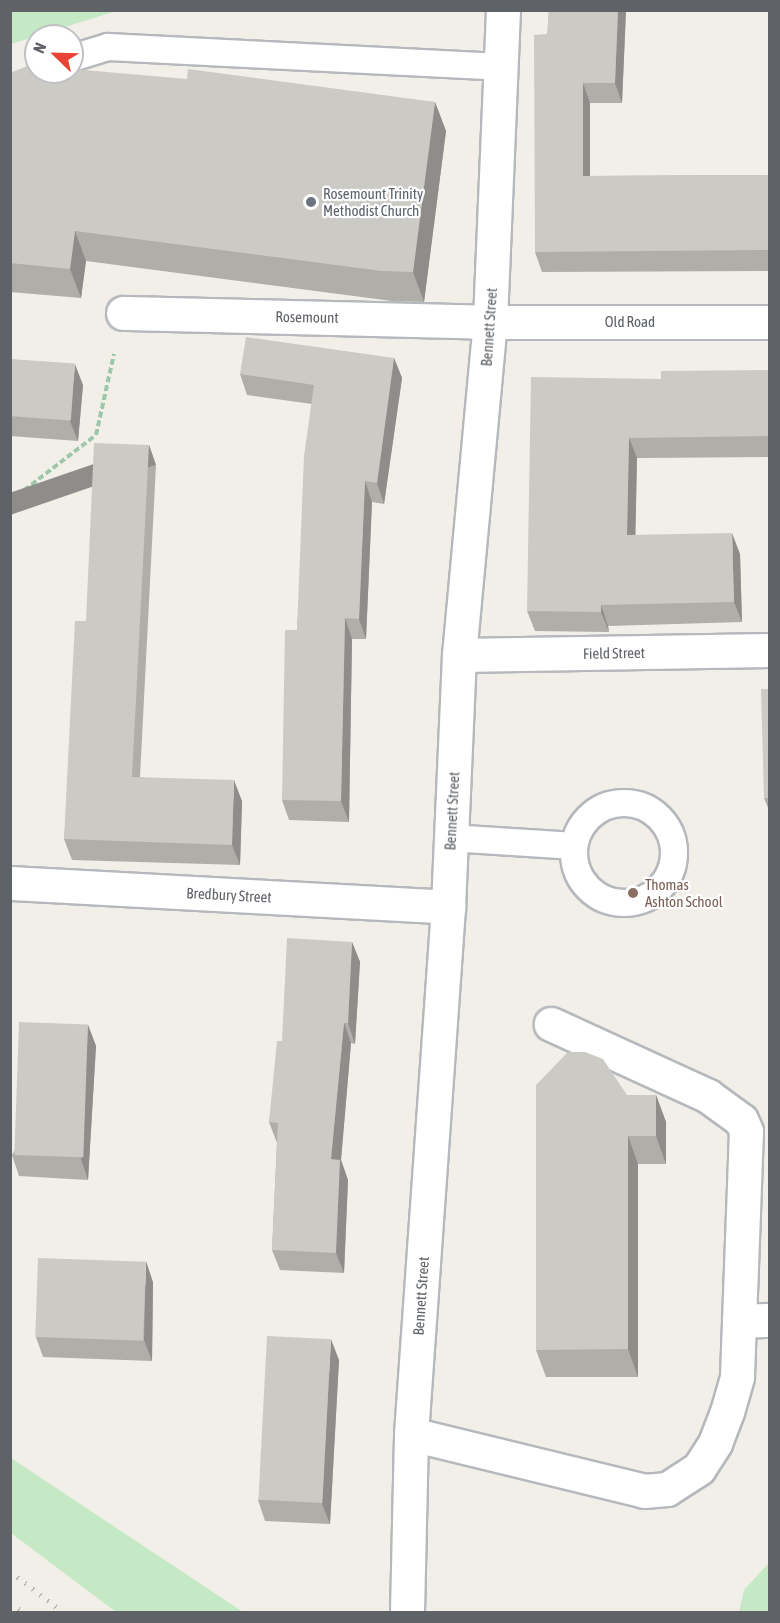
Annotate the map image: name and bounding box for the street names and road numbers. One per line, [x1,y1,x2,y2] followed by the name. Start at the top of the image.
[477,287,501,367] street label: Bennett Street
[275,307,339,327] street label: Rosemount
[605,313,655,331] street label: Old Road
[583,643,645,663] street label: Field Street
[441,771,463,851] street label: Bennett Street
[186,884,272,906] street label: Bredbury Street
[409,1256,433,1336] street label: Bennett Street

